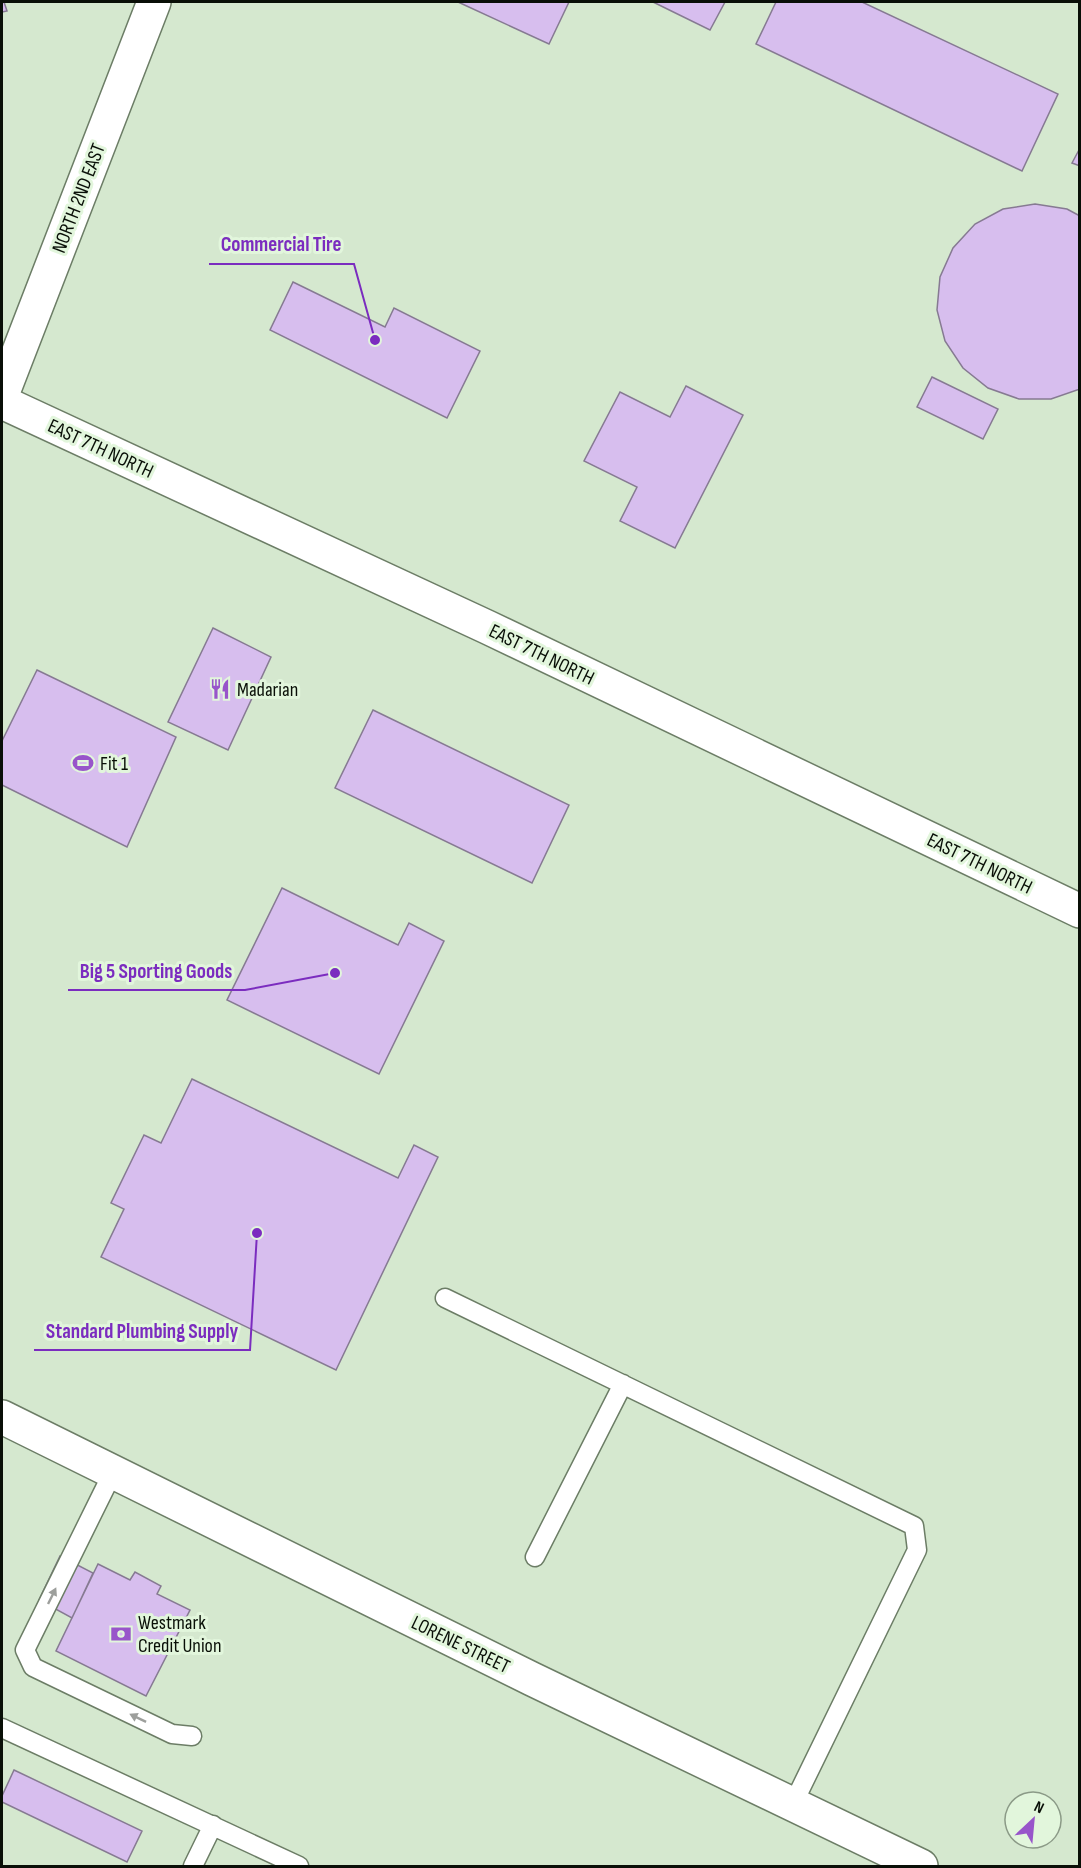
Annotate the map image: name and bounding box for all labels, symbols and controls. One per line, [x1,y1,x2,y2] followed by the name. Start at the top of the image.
[47,140,111,256] street label: NORTH 2ND EAST
[209,225,354,264] callout: Commercial Tire
[221,232,341,257] text: Commercial Tire
[44,414,157,484] street label: EAST 7TH NORTH
[485,619,598,691] street label: EAST 7TH NORTH
[208,677,232,701] restaurant icon: Madarian
[237,678,298,702] place label: Madarian
[71,751,95,775] sports icon: Fit 1
[100,752,128,776] place label: Fit 1
[923,828,1036,900] street label: EAST 7TH NORTH
[68,951,245,990] callout: Big 5 Sporting Goods
[80,959,232,984] text: Big 5 Sporting Goods
[34,1311,250,1350] callout: Standard Plumbing Supply
[46,1319,238,1344] text: Standard Plumbing Supply
[47,1588,56,1605] one-way arrow
[138,1611,221,1658] place label: Westmark Credit Union
[407,1611,514,1679] street label: LORENE STREET
[109,1622,133,1646] bank icon: Westmark Credit Union
[129,1713,146,1722] one-way arrow
[1003,1790,1063,1850] north arrow
[1031,1797,1047,1818] text: N

